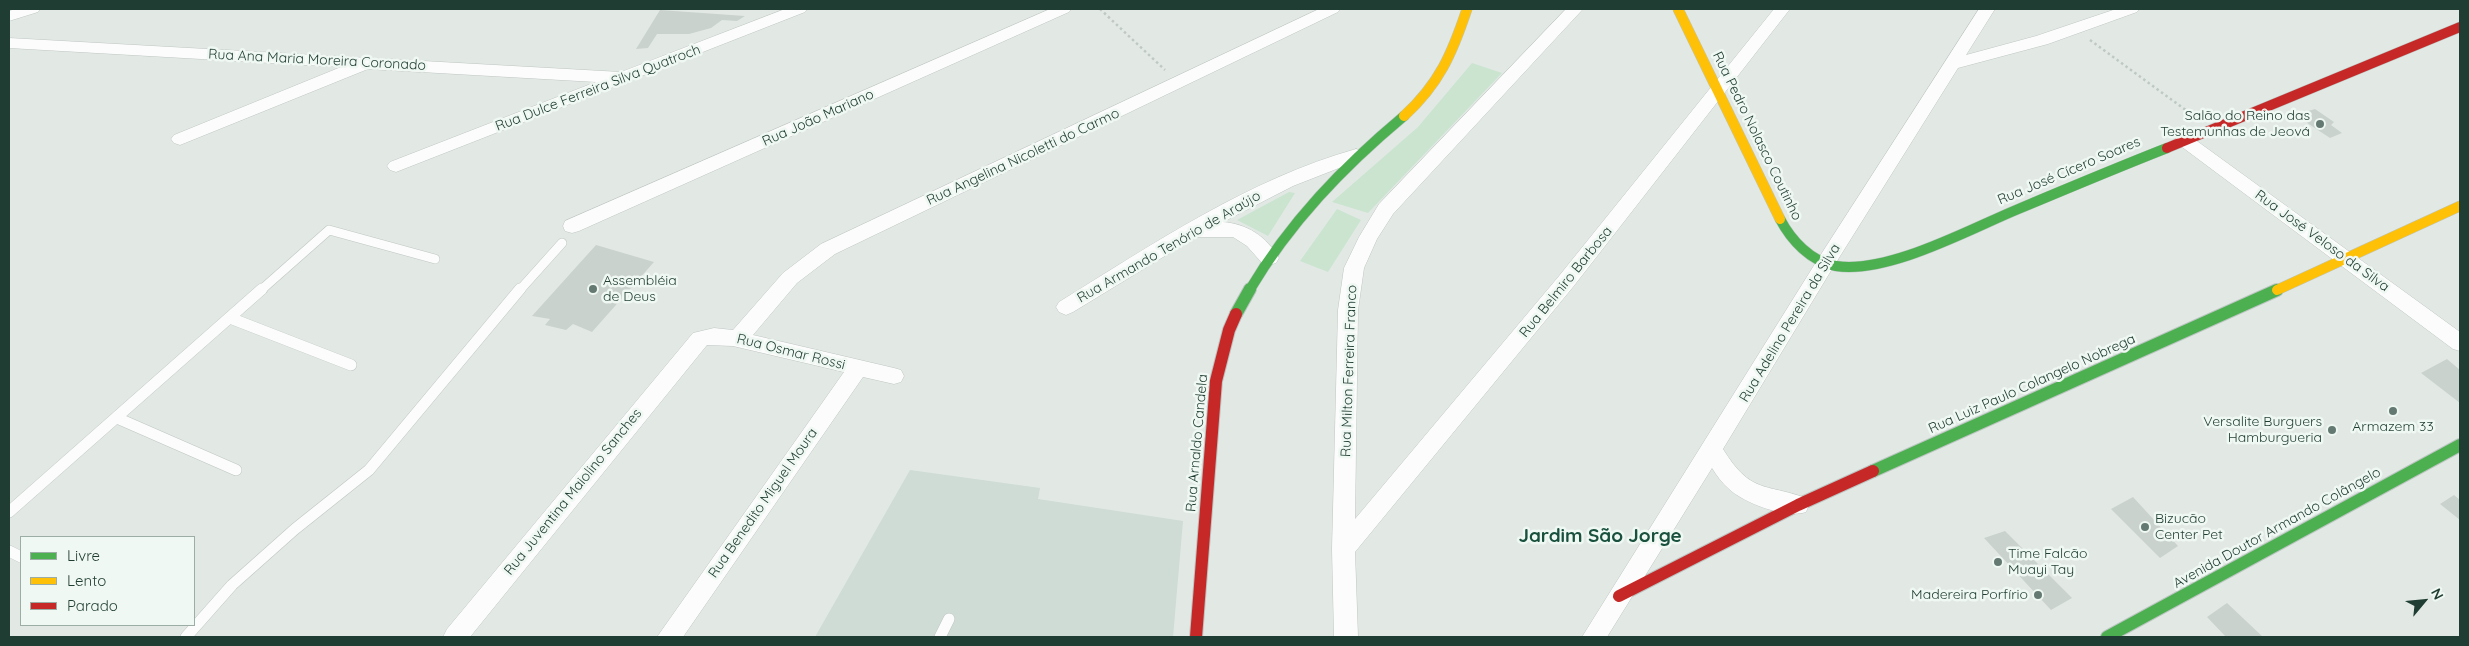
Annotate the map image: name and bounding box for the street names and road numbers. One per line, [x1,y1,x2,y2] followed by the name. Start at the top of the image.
[493,41,703,135] street label: Rua Dulce Ferreira Silva Quatroch
[208,46,426,74] street label: Rua Ana Maria Moreira Coronado
[1709,49,1805,223] street label: Rua Pedro Nolasco Coutinho
[760,86,876,150] street label: Rua João Mariano
[924,105,1122,209] street label: Rua Angelina Nicoletti do Carmo
[1995,133,2143,209] street label: Rua José Cícero Soares
[1074,187,1264,307] street label: Rua Armando Tenório de Araújo
[2252,187,2392,295] street label: Rua José Veloso da Silva
[1516,223,1616,341] street label: Rua Belmiro Barbosa
[1736,241,1844,405] street label: Rua Adelino Pereira da Silva
[1338,285,1360,457] street label: Rua Milton Ferreira Franco
[735,330,847,374] street label: Rua Osmar Rossi
[1926,331,2138,437] street label: Rua Luiz Paulo Colangelo Nobrega
[1183,373,1211,513] street label: Rua Arnaldo Candela
[501,405,645,579] street label: Rua Juventina Maiolino Sanches
[705,425,821,581] street label: Rua Benedito Miguel Moura
[2170,464,2384,592] street label: Avenida Doutor Armando Colângelo

